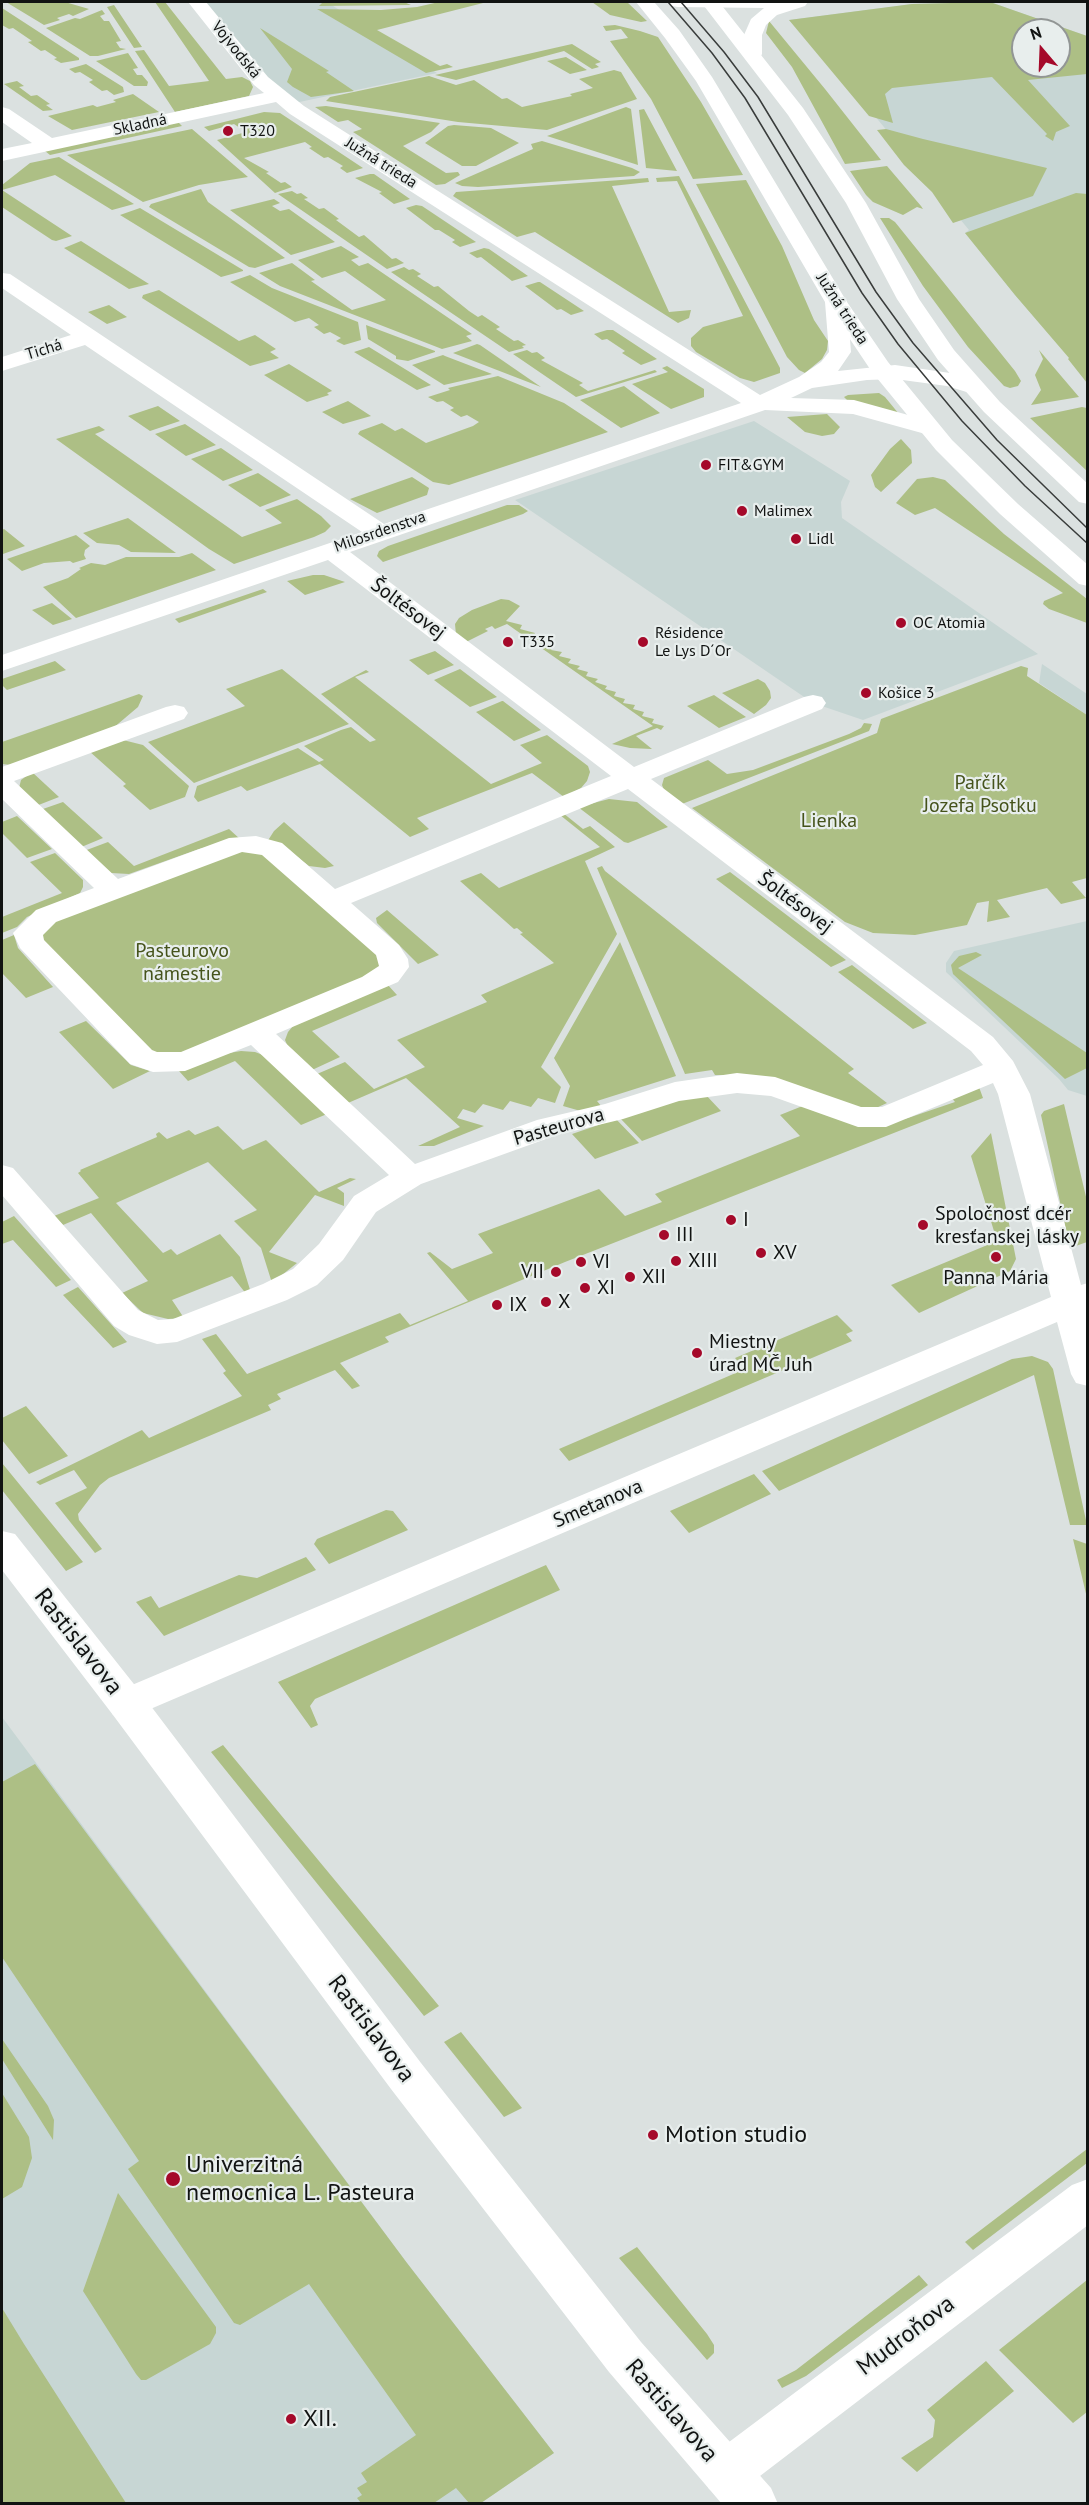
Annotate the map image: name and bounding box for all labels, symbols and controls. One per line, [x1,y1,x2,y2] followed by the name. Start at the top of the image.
[207,18,265,82] street label: Vojvodská
[1011,18,1071,78] north arrow
[1028,22,1044,44] text: N
[112,110,168,140] street label: Skladná
[240,121,275,141] place label: T320
[221,124,235,138] marker: T320
[341,133,421,193] street label: Južná trieda
[812,270,872,348] street label: Južná trieda
[23,335,65,365] street label: Tichá
[718,455,784,475] place label: FIT&GYM
[699,458,713,472] marker: FIT&GYM
[754,501,813,521] place label: Malimex
[735,504,749,518] marker: Malimex
[332,507,428,557] street label: Milosrdenstva
[808,529,834,549] place label: Lidl
[789,532,803,546] marker: Lidl
[366,573,450,645] street label: Šoltésovej
[913,613,986,633] place label: OC Atomia
[894,616,908,630] marker: OC Atomia
[655,623,731,661] place label: Résidence Le Lys D´Or
[520,632,555,652] place label: T335
[501,635,515,649] marker: T335
[636,635,650,649] marker: Résidence Le Lys D´Or
[878,683,935,703] place label: Košice 3
[859,686,873,700] marker: Košice 3
[923,771,1037,818] park label: Parčík Jozefa Psotku
[801,809,857,833] park label: Lienka
[753,867,837,939] street label: Šoltésovej
[135,939,229,986] park label: Pasteurovo námestie
[511,1103,607,1151] street label: Pasteurova
[935,1202,1079,1249] place label: Spoločnosť dcér kresťanskej lásky
[743,1208,749,1232] place label: I
[724,1213,738,1227] marker: I
[916,1218,930,1232] marker: Spoločnosť dcér kresťanskej lásky
[676,1223,693,1247] place label: III
[657,1228,671,1242] marker: III
[773,1241,797,1265] place label: XV
[754,1246,768,1260] marker: XV
[688,1249,718,1273] place label: XIII
[593,1250,610,1274] place label: VI
[989,1250,1003,1264] marker: Panna Mária
[669,1254,683,1268] marker: XIII
[574,1255,588,1269] marker: VI
[521,1260,544,1284] place label: VII
[549,1265,563,1279] marker: VII
[642,1265,666,1289] place label: XII
[943,1266,1049,1290] place label: Panna Mária
[623,1270,637,1284] marker: XII
[597,1276,615,1300] place label: XI
[578,1281,592,1295] marker: XI
[558,1290,570,1314] place label: X
[509,1293,527,1317] place label: IX
[539,1295,553,1309] marker: X
[490,1298,504,1312] marker: IX
[709,1330,813,1377] place label: Miestny úrad MČ Juh
[690,1346,704,1360] marker: Miestny úrad MČ Juh
[550,1474,646,1534] street label: Smetanova
[28,1583,128,1701] street label: Rastislavova
[321,1970,421,2088] street label: Rastislavova
[665,2121,807,2149] place label: Motion studio
[646,2128,660,2142] marker: Motion studio
[186,2151,415,2207] place label: Univerzitná nemocnica L. Pasteura
[164,2170,182,2188] marker: Univerzitná nemocnica L. Pasteura
[851,2290,961,2382] street label: Mudroňova
[618,2354,724,2468] street label: Rastislavova
[303,2405,337,2433] place label: XII.
[284,2412,298,2426] marker: XII.

